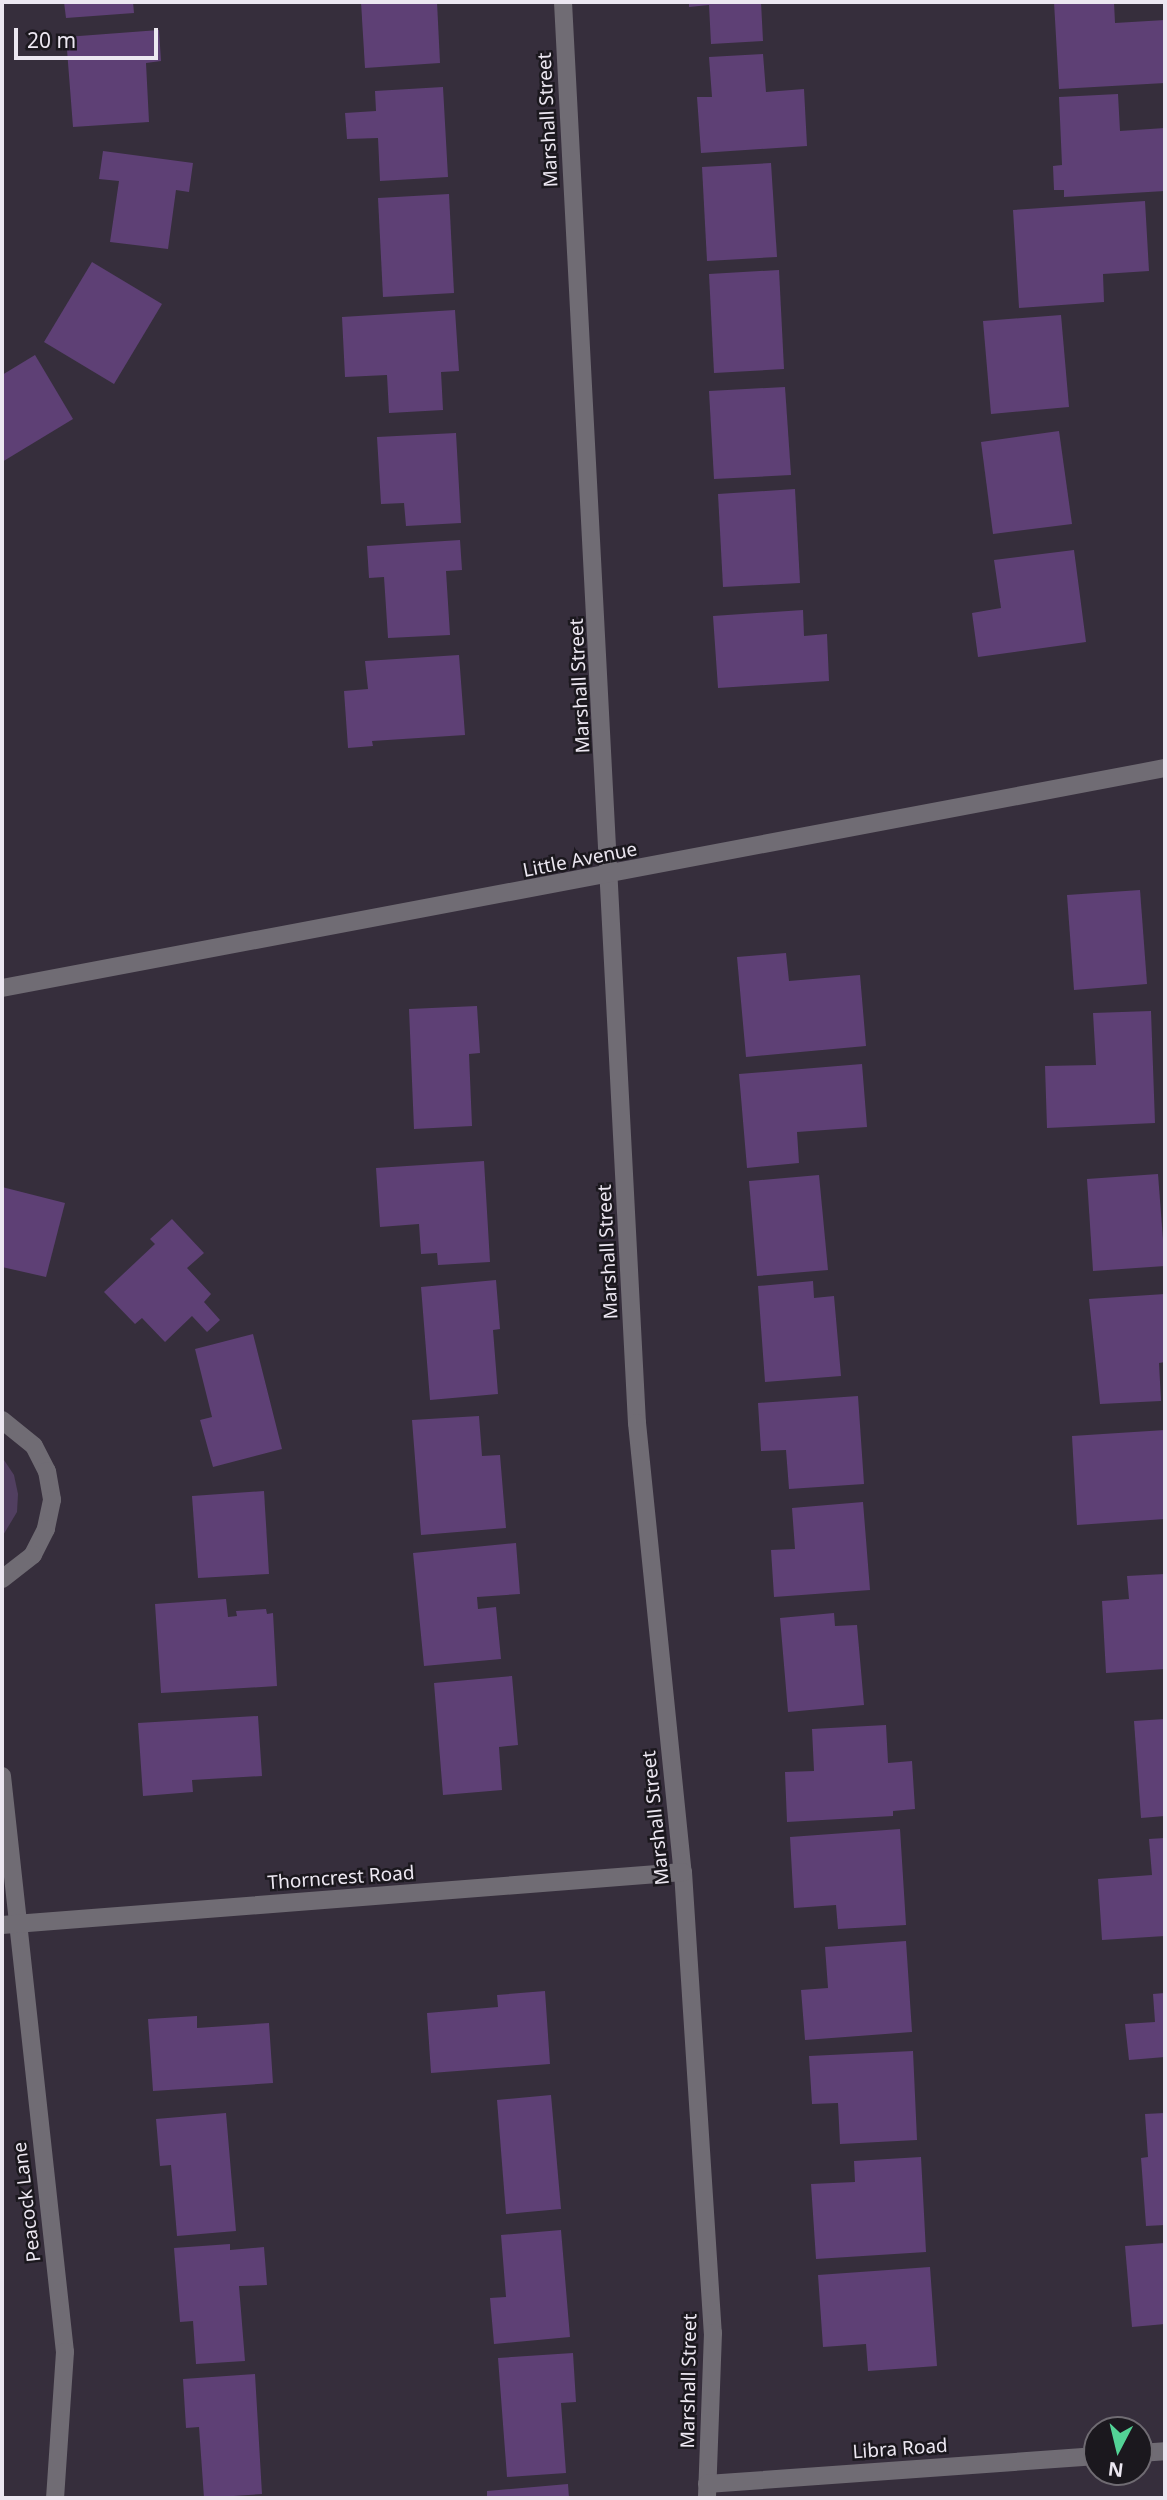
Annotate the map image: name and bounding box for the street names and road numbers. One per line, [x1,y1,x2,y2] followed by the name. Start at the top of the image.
[533,52,563,188] street label: Marshall Street
[565,618,595,754] street label: Marshall Street
[521,838,639,882] street label: Little Avenue
[593,1184,623,1320] street label: Marshall Street
[638,1750,674,1886] street label: Marshall Street
[267,1861,415,1895] street label: Thorncrest Road
[8,2141,46,2263] street label: Peacock Lane
[676,2313,702,2449] street label: Marshall Street
[852,2434,948,2464] street label: Libra Road

